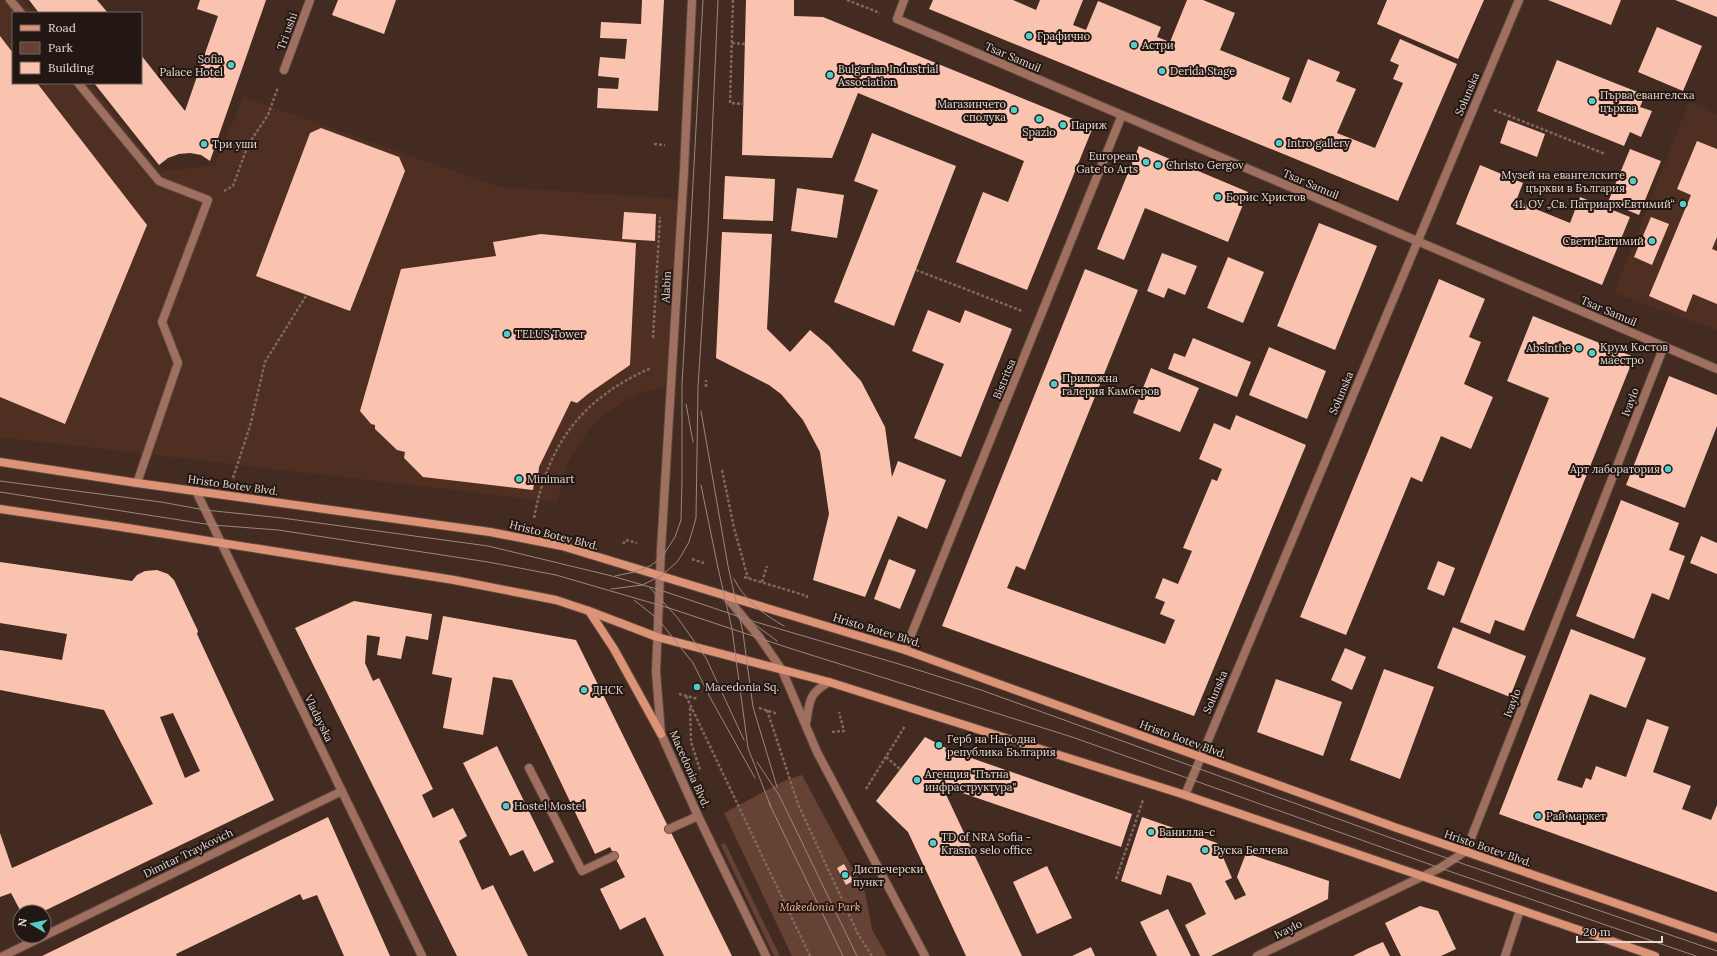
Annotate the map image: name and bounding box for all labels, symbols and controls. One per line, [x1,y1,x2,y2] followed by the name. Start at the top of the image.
[274,10,300,52] street label: Tri ushi
[12,12,142,84] legend
[48,20,76,35] text: Road
[1037,29,1090,43] place label: Графично
[1024,31,1034,41] marker: Графично
[1141,38,1174,52] place label: Астри
[983,39,1043,75] street label: Tsar Samuil
[48,40,74,55] text: Park
[1129,40,1139,50] marker: Астри
[159,52,223,79] place label: Sofia Palace Hotel
[48,60,94,75] text: Building
[226,60,236,70] marker: Sofia Palace Hotel
[837,62,938,89] place label: Bulgarian Industrial Association
[1170,64,1235,78] place label: Derida Stage
[1157,66,1167,76] marker: Derida Stage
[825,70,835,80] marker: Bulgarian Industrial Association
[1452,70,1482,118] street label: Solunska
[1600,88,1695,115] place label: Първа евангелска църква
[1587,96,1597,106] marker: Първа евангелска църква
[937,97,1006,124] place label: Магазинчето сполука
[1009,105,1019,115] marker: Магазинчето сполука
[1034,114,1044,124] marker: Spazio
[1071,118,1107,132] place label: Париж
[1058,120,1068,130] marker: Париж
[1022,125,1056,139] place label: Spazio
[1287,136,1350,150] place label: Intro gallery
[212,137,257,151] place label: Три уши
[1274,138,1284,148] marker: Intro gallery
[199,139,209,149] marker: Три уши
[1076,149,1138,176] place label: European Gate to Arts
[1141,157,1151,167] marker: European Gate to Arts
[1166,158,1244,172] place label: Christo Gergov
[1153,160,1163,170] marker: Christo Gergov
[1281,166,1341,202] street label: Tsar Samuil
[1501,168,1625,195] place label: Музей на евангелските църкви в България
[1628,176,1638,186] marker: Музей на евангелските църкви в България
[1226,190,1306,204] place label: Борис Христов
[1213,192,1223,202] marker: Борис Христов
[1513,197,1675,211] place label: 41. ОУ „Св. Патриарх Евтимий“
[1678,199,1688,209] marker: 41. ОУ „Св. Патриарх Евтимий“
[1563,234,1644,248] place label: Свети Евтимий
[1647,236,1657,246] marker: Свети Евтимий
[658,270,674,304] street label: Alabin
[1579,293,1639,329] street label: Tsar Samuil
[515,327,585,341] place label: TELUS Tower
[502,329,512,339] marker: TELUS Tower
[1600,340,1668,367] place label: Крум Костов маестро
[1525,341,1571,355] place label: Absinthe
[1574,343,1584,353] marker: Absinthe
[1587,348,1597,358] marker: Крум Костов маестро
[990,356,1019,401] street label: Bistritsa
[1326,369,1356,417] street label: Solunska
[1062,371,1160,398] place label: Приложна галерия Камберов
[1049,379,1059,389] marker: Приложна галерия Камберов
[1618,386,1642,418] street label: Ivaylo
[1569,462,1660,476] place label: Арт лаборатория
[1663,464,1673,474] marker: Арт лаборатория
[187,472,279,498] street label: Hristo Botev Blvd.
[527,472,575,486] place label: Minimart
[514,474,524,484] marker: Minimart
[508,517,600,553] street label: Hristo Botev Blvd.
[831,610,923,650] street label: Hristo Botev Blvd.
[1200,668,1230,716] street label: Solunska
[705,680,779,694] place label: Macedonia Sq.
[692,682,702,692] marker: Macedonia Sq.
[592,683,624,697] place label: ДНСК
[579,685,589,695] marker: ДНСК
[1500,687,1524,719] street label: Ivaylo
[301,691,337,744] street label: Vladayska
[1138,717,1228,761] street label: Hristo Botev Blvd.
[667,728,713,810] street label: Macedonia Blvd.
[947,732,1056,759] place label: Герб на Народна република България
[934,740,944,750] marker: Герб на Народна република България
[924,767,1016,794] place label: Агенция "Пътна инфраструктура"
[912,775,922,785] marker: Агенция "Пътна инфраструктура"
[514,799,585,813] place label: Hostel Mostel
[501,801,511,811] marker: Hostel Mostel
[1546,809,1606,823] place label: Рай маркет
[1533,811,1543,821] marker: Рай маркет
[141,825,236,881] street label: Dimitar Traykovich
[1159,825,1215,839] place label: Ванилла-с
[1146,827,1156,837] marker: Ванилла-с
[1443,827,1533,869] street label: Hristo Botev Blvd.
[941,830,1032,857] place label: TD of NRA Sofia - Krasno selo office
[928,838,938,848] marker: TD of NRA Sofia - Krasno selo office
[1213,843,1289,857] place label: Руска Белчева
[1200,845,1210,855] marker: Руска Белчева
[853,862,924,889] place label: Диспечерски пункт
[840,870,850,880] marker: Диспечерски пункт
[779,900,861,914] park label: Makedonia Park
[12,904,52,944] north arrow
[1272,916,1304,942] street label: Ivaylo
[15,917,30,928] text: N
[1577,918,1662,944] scale bar
[1583,924,1611,939] text: 20 m

